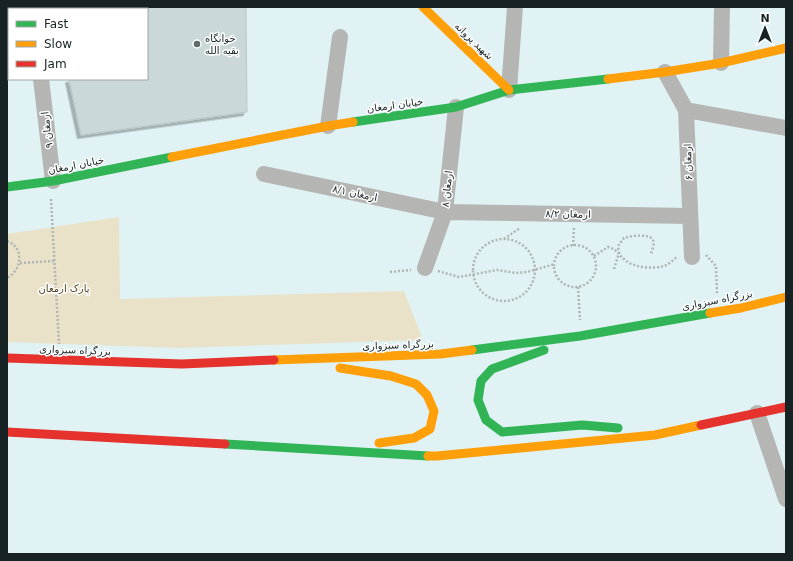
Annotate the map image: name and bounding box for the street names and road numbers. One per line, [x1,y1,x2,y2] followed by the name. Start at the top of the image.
[452,20,495,63] street label: شهید پروانه
[366,96,424,114] street label: خیابان ارمغان
[39,111,55,149] street label: ارمغان ۹
[682,143,694,181] street label: ارمغان ۶
[47,154,105,176] street label: خیابان ارمغان
[440,170,454,208] street label: ارمغان ۸
[332,183,378,203] street label: ارمغان ۸/۱
[545,208,591,220] street label: ارمغان ۸/۲
[681,288,753,313] street label: بزرگراه سبزواری
[362,338,434,353] street label: بزرگراه سبزواری
[39,343,111,358] street label: بزرگراه سبزواری

